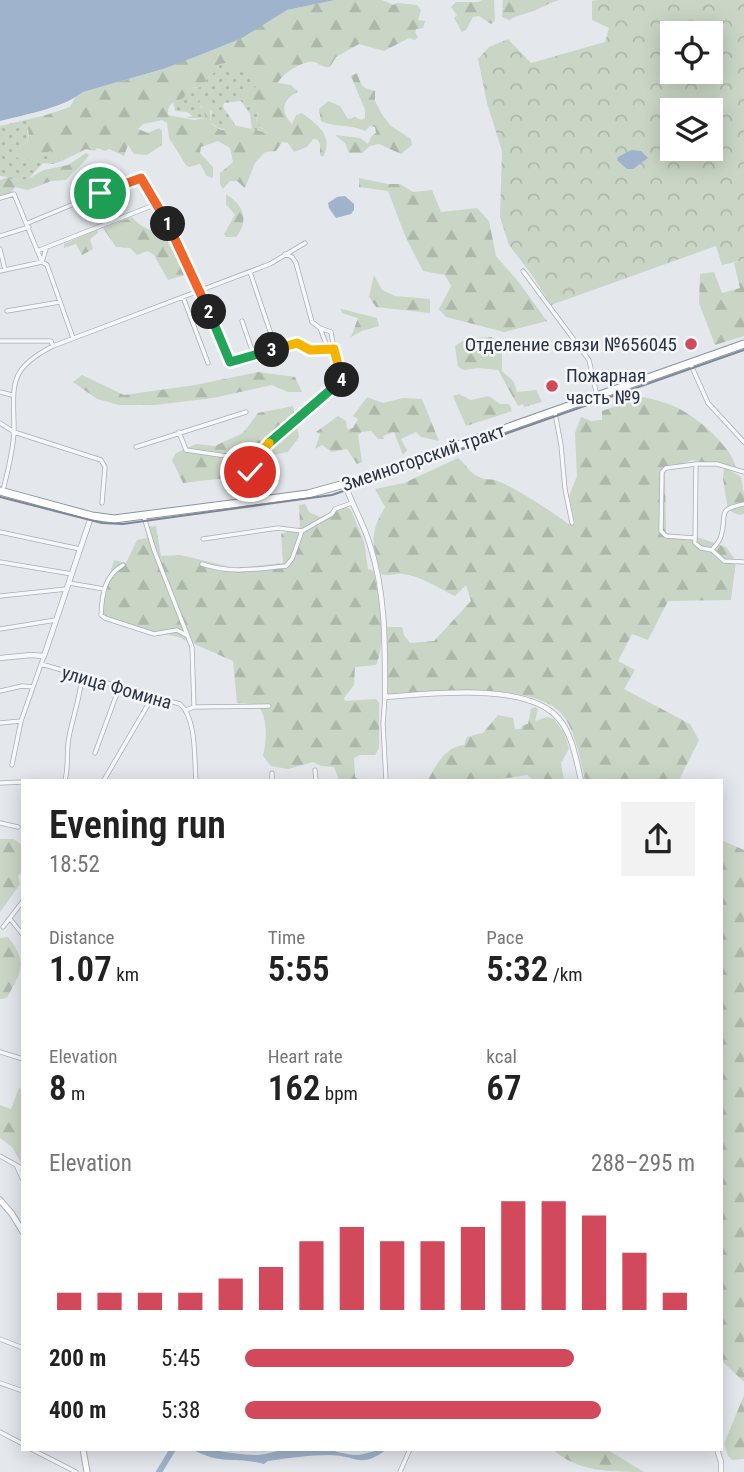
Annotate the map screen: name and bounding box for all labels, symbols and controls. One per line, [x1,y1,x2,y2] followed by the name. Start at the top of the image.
[660,21,723,161] map controls
[660,21,723,84] button: locate
[660,98,723,161] button: layers
[70,163,130,223] pin
[81,174,119,212] icon: arrive
[150,206,186,242] pin: 1
[163,212,172,235] text: 1
[192,294,227,330] pin: 2
[204,300,213,323] text: 2
[254,332,290,368] pin: 3
[465,333,677,356] place label: Отделение связи №656045
[683,336,699,352] marker: Отделение связи №656045
[267,338,276,361] text: 3
[324,362,360,398] pin: 4
[566,364,646,409] place label: Пожарная часть №9
[337,368,346,391] text: 4
[544,378,560,394] marker: Пожарная часть №9
[339,419,508,496] street label: Змеиногорский тракт
[220,442,280,502] pin
[231,453,269,491] icon: check
[59,661,175,714] street label: улица Фомина
[621,802,695,876] button: share
[49,803,226,847] text: Evening run
[49,851,100,878] text: 18:52
[49,926,114,949] text: Distance
[268,926,305,949] text: Time
[486,926,524,949] text: Pace
[49,949,112,990] text: 1.07
[268,949,330,990] text: 5:55
[486,949,548,990] text: 5:32
[112,963,139,986] text: km
[548,963,583,986] text: /km
[49,1045,117,1068] text: Elevation
[268,1045,343,1068] text: Heart rate
[486,1045,517,1068] text: kcal
[49,1068,67,1109] text: 8
[268,1068,320,1109] text: 162
[486,1068,522,1109] text: 67
[67,1082,85,1105] text: m
[320,1082,358,1105] text: bpm
[49,1150,132,1177] text: Elevation
[591,1150,695,1177] text: 288–295 m
[49,1345,106,1372] text: 200 m
[161,1345,200,1372] text: 5:45
[49,1397,106,1424] text: 400 m
[161,1397,200,1424] text: 5:38

